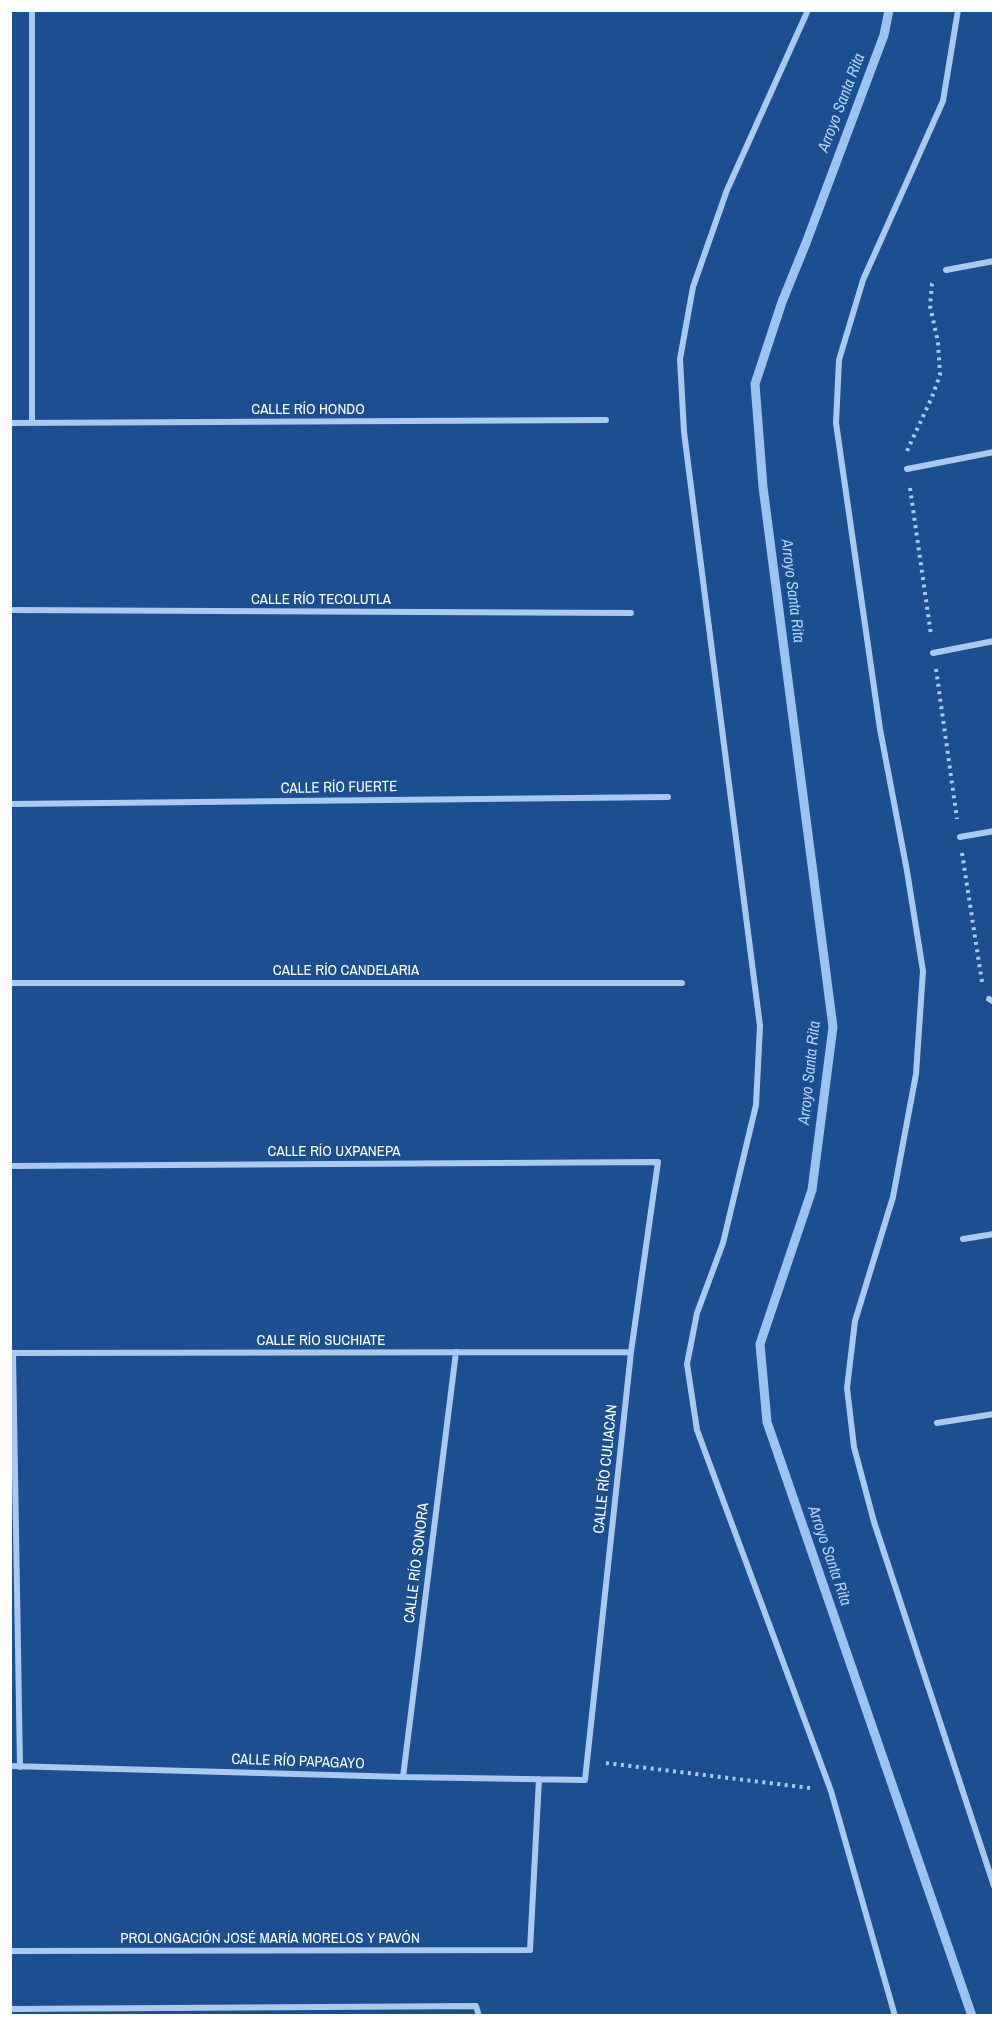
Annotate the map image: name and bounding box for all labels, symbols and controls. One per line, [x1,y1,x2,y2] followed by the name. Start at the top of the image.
[814,51,870,155] water label: Arroyo Santa Rita
[251,401,365,419] street label: CALLE RÍO HONDO
[776,538,808,644] water label: Arroyo Santa Rita
[251,591,391,609] street label: CALLE RÍO TECOLUTLA
[281,778,397,798] street label: CALLE RÍO FUERTE
[273,962,419,980] street label: CALLE RÍO CANDELARIA
[795,1020,825,1126] water label: Arroyo Santa Rita
[268,1143,400,1161] street label: CALLE RÍO UXPANEPA
[257,1332,385,1350] street label: CALLE RÍO SUCHIATE
[590,1403,622,1535] street label: CALLE RÍO CULIACAN
[401,1502,433,1624] street label: CALLE RÍO SONORA
[803,1504,855,1608] water label: Arroyo Santa Rita
[231,1751,365,1773] street label: CALLE RÍO PAPAGAYO
[120,1930,420,1948] street label: PROLONGACIÓN JOSÉ MARÍA MORELOS Y PAVÓN

